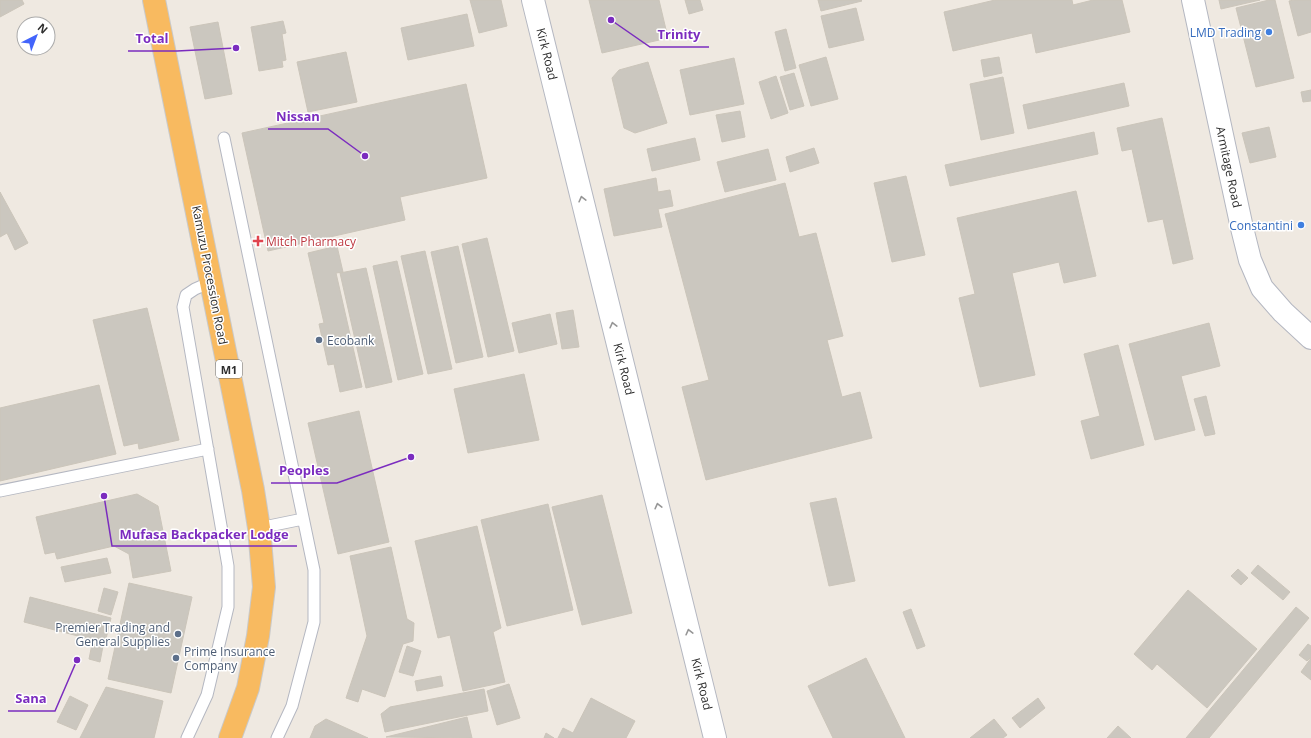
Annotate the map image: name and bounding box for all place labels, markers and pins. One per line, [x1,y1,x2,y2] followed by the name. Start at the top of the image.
[650,22,709,47] callout: Trinity
[1190,24,1261,41] place label: LMD Trading
[128,26,177,51] callout: Total
[1264,27,1274,37] marker: LMD Trading
[268,104,328,129] callout: Nissan
[1229,217,1293,234] place label: Constantini
[1296,220,1306,230] marker: Constantini
[266,233,357,250] place label: Mitch Pharmacy
[253,236,263,246] marker: Mitch Pharmacy
[327,332,375,349] place label: Ecobank
[314,335,324,345] marker: Ecobank
[271,458,337,483] callout: Peoples
[112,521,297,546] callout: Mufasa Backpacker Lodge
[55,619,170,650] place label: Premier Trading and General Supplies
[173,629,183,639] marker: Premier Trading and General Supplies
[184,643,276,674] place label: Prime Insurance Company
[171,653,181,663] marker: Prime Insurance Company
[8,686,55,711] callout: Sana

